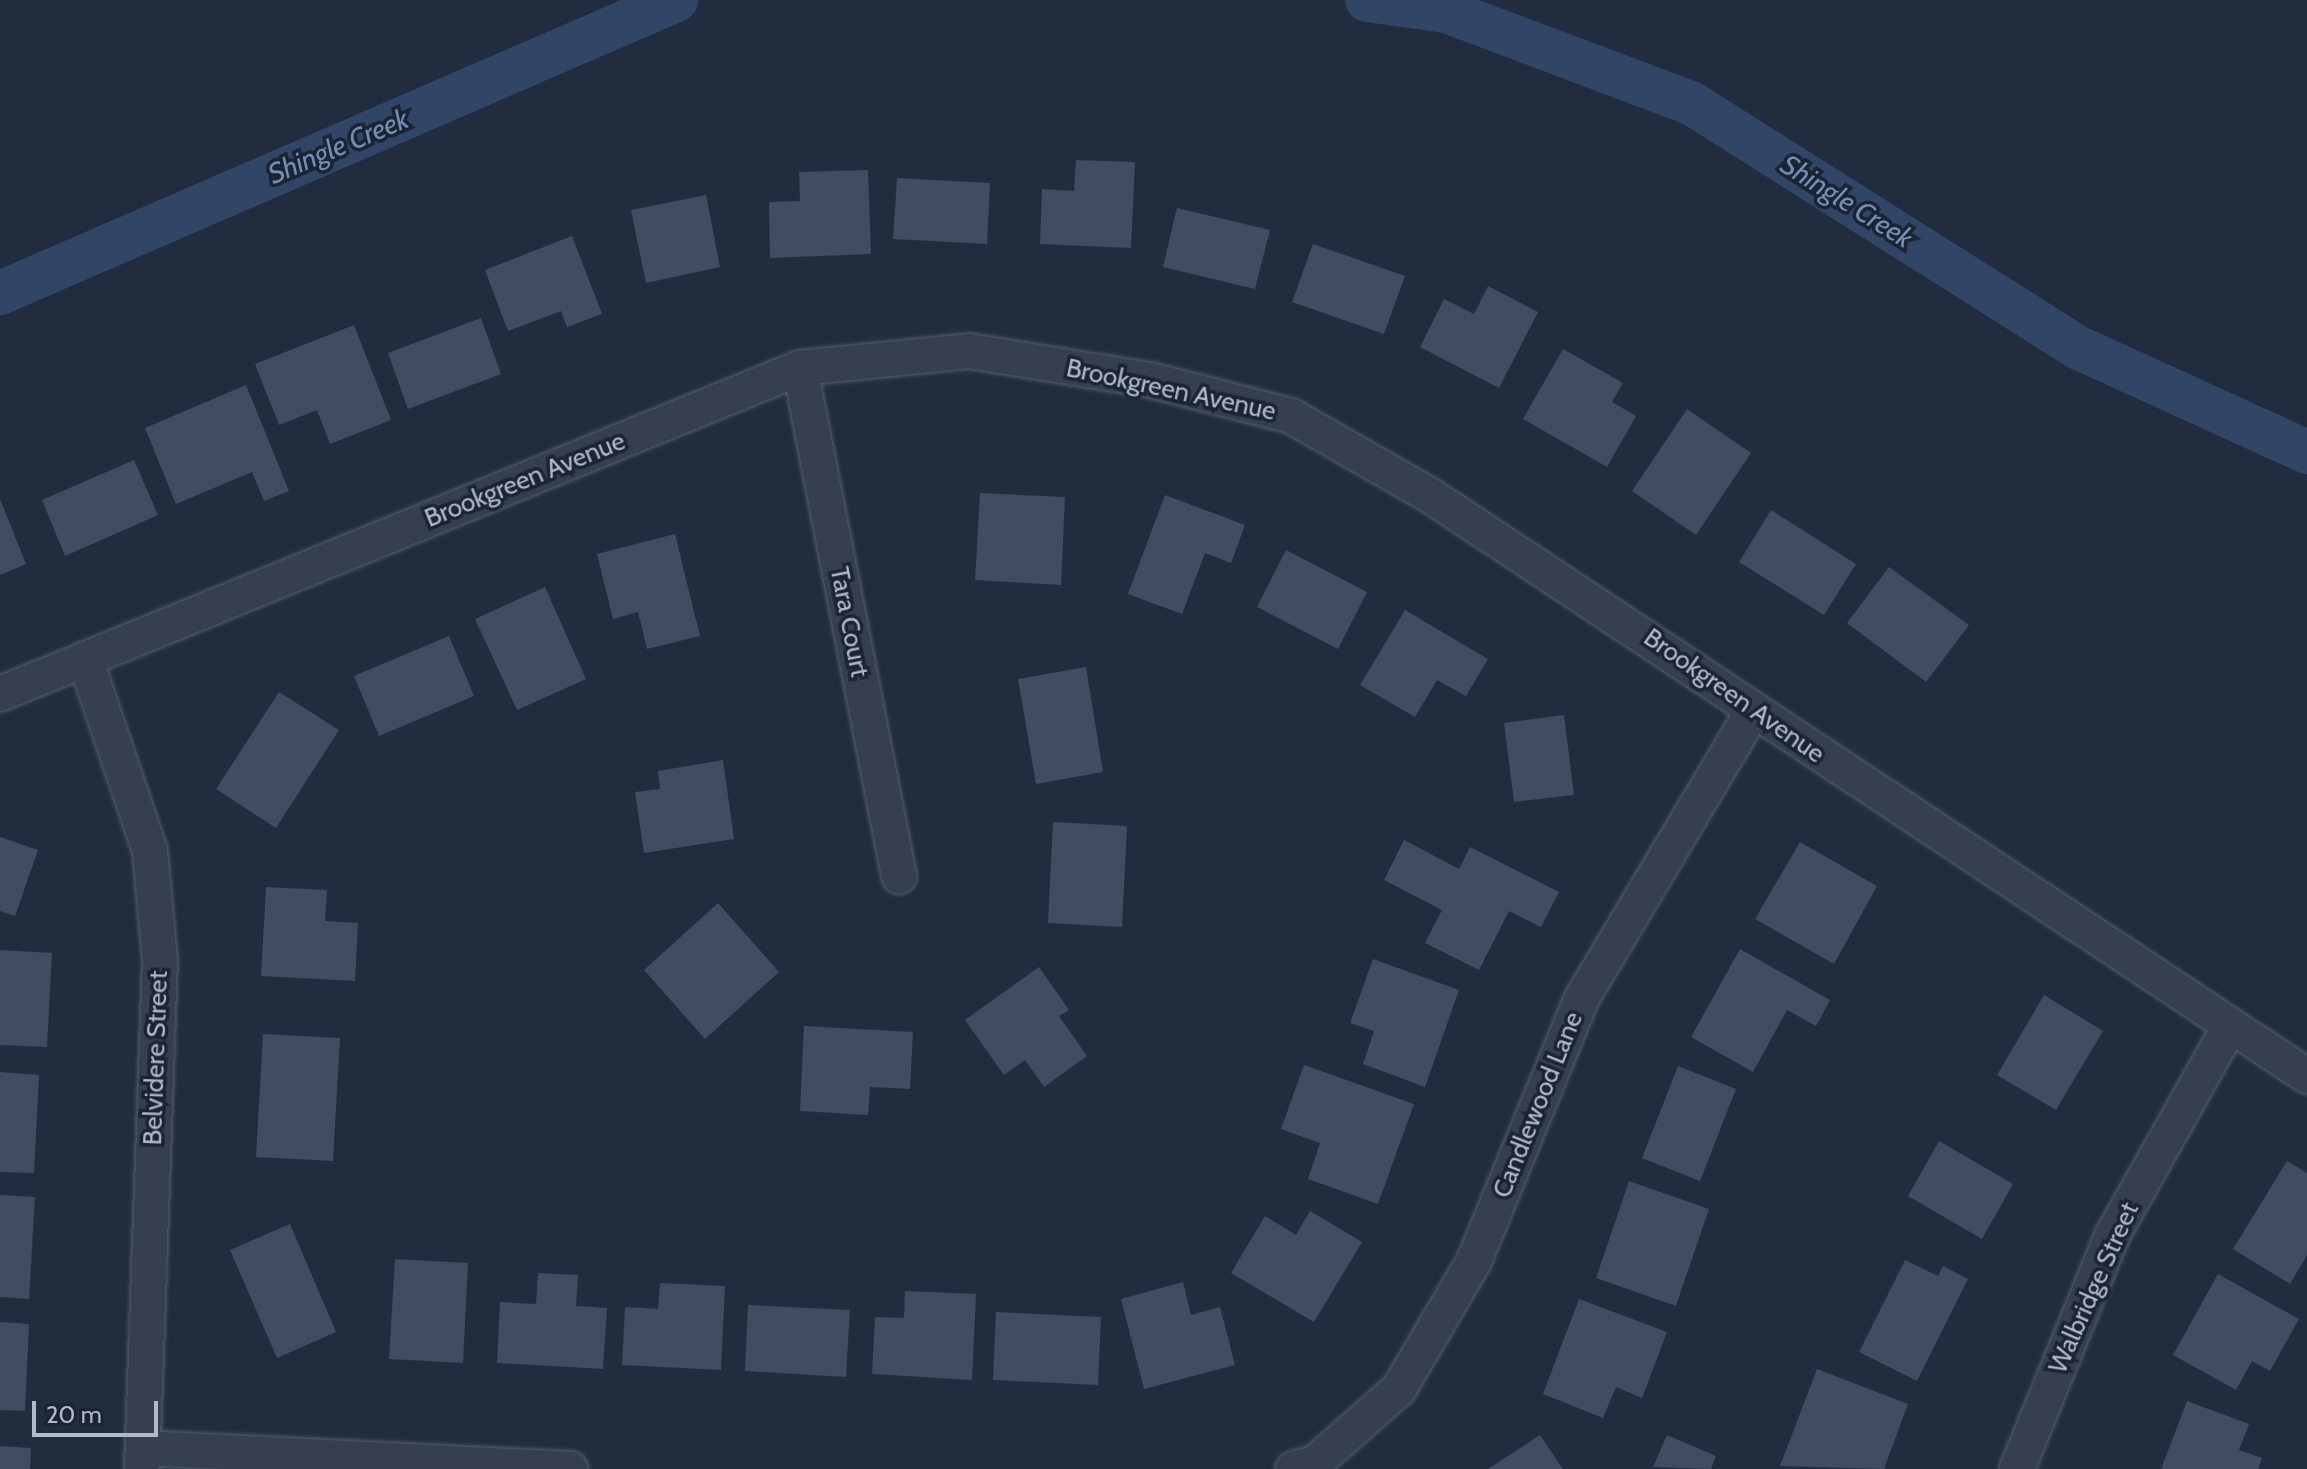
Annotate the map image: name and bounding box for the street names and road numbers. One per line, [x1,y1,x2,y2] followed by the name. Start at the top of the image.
[1063,353,1279,427] street label: Brookgreen Avenue
[420,426,630,534] street label: Brookgreen Avenue
[823,564,875,680] street label: Tara Court
[1638,622,1830,770] street label: Brookgreen Avenue
[137,970,175,1146] street label: Belvidere Street
[1487,1007,1589,1203] street label: Candlewood Lane
[2042,1198,2146,1378] street label: Walbridge Street

